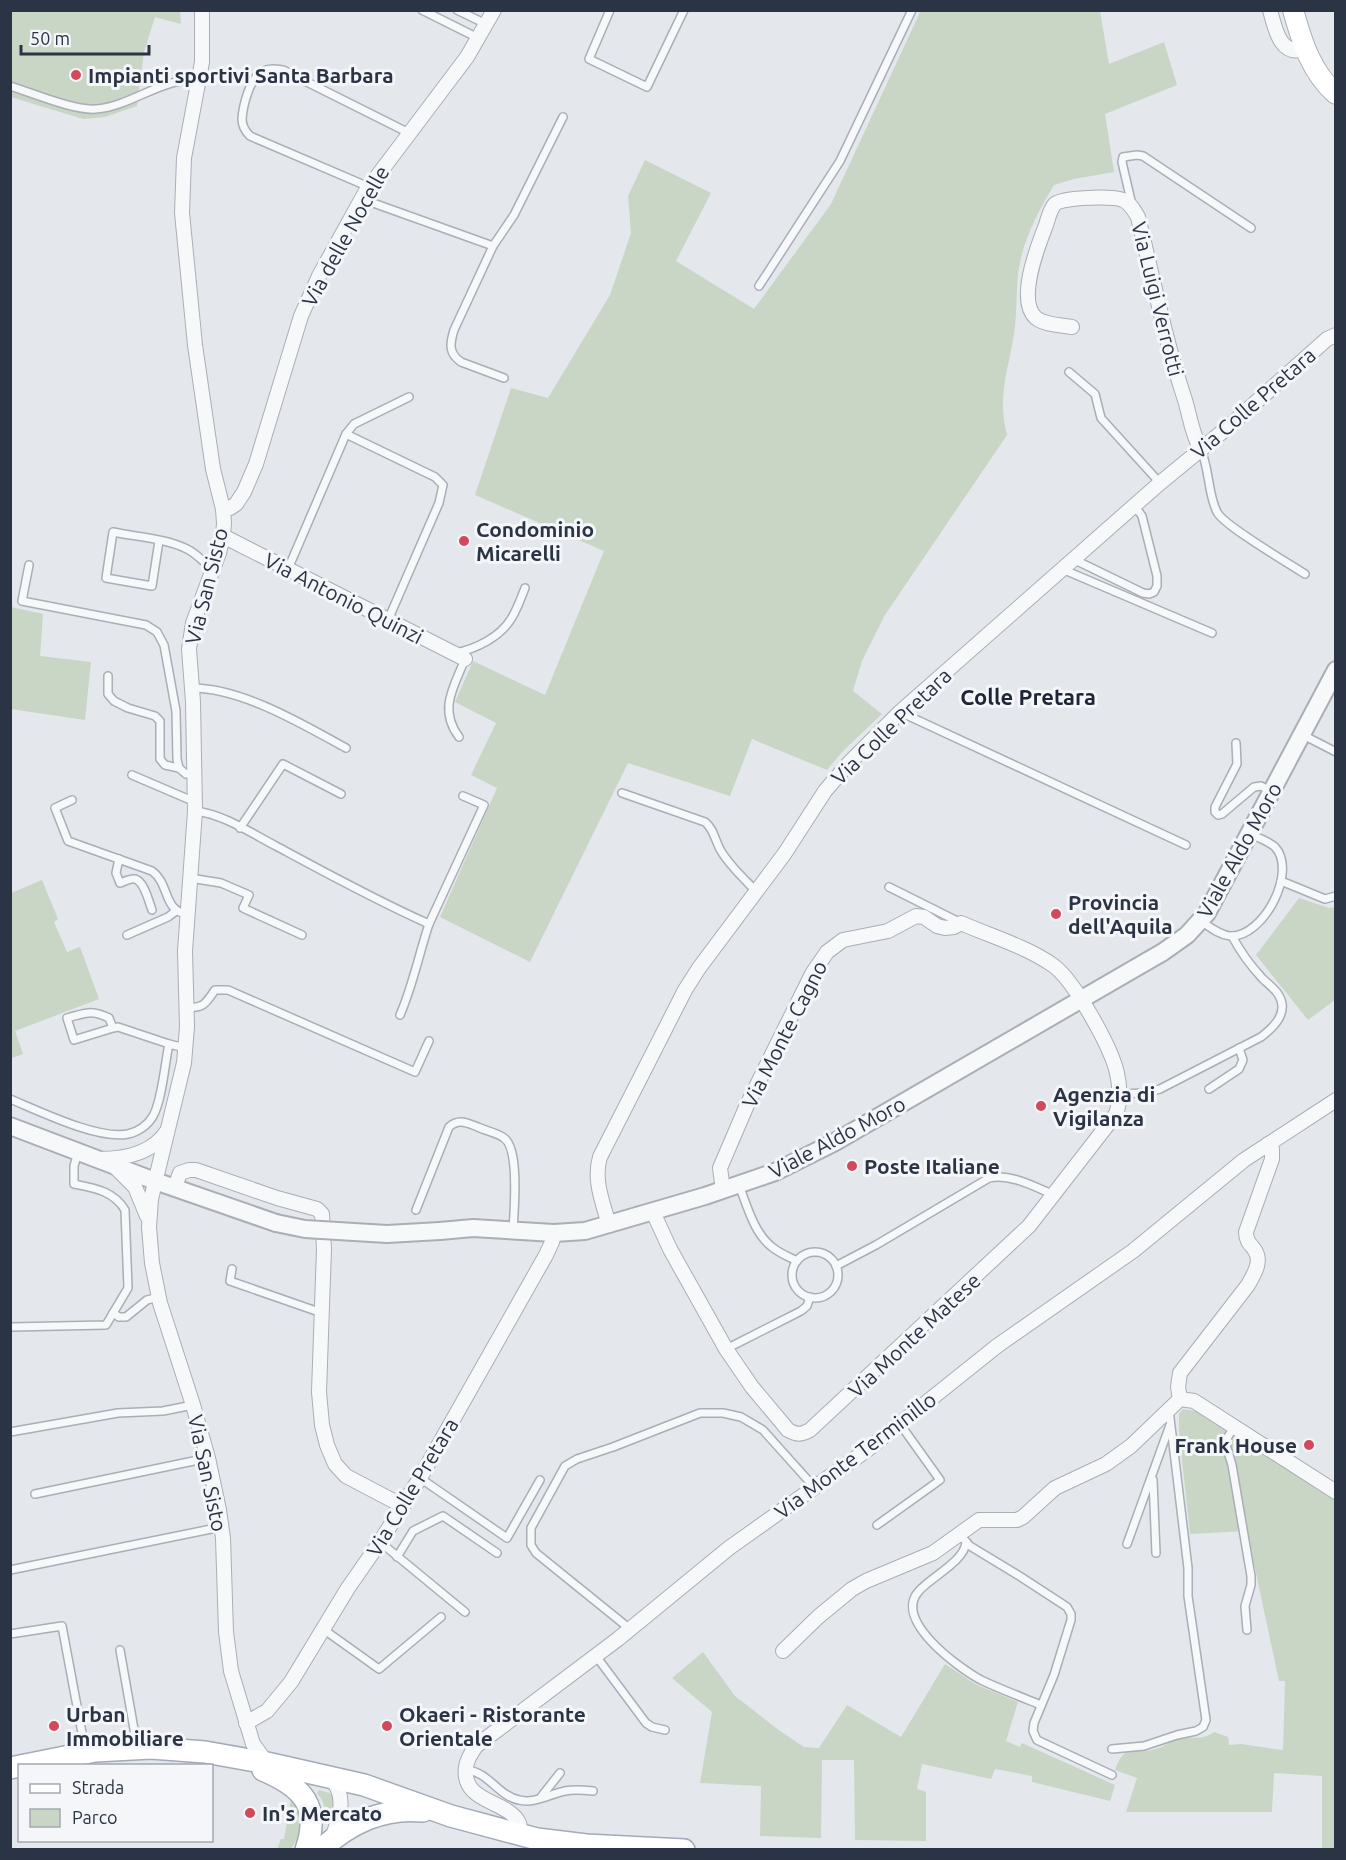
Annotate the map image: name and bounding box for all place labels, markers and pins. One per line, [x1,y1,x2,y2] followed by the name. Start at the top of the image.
[88,63,394,87] place label: Impianti sportivi Santa Barbara
[69,68,83,82] marker: Impianti sportivi Santa Barbara
[476,517,594,565] place label: Condominio Micarelli
[457,534,471,548] marker: Condominio Micarelli
[1068,890,1173,938] place label: Provincia dell'Aquila
[1049,907,1063,921] marker: Provincia dell'Aquila
[1053,1082,1155,1130] place label: Agenzia di Vigilanza
[1034,1099,1048,1113] marker: Agenzia di Vigilanza
[864,1154,1000,1178] place label: Poste Italiane
[845,1159,859,1173] marker: Poste Italiane
[1175,1433,1297,1457] place label: Frank House
[1302,1438,1316,1452] marker: Frank House
[66,1702,184,1750] place label: Urban Immobiliare
[399,1702,586,1750] place label: Okaeri - Ristorante Orientale
[47,1719,61,1733] marker: Urban Immobiliare
[380,1719,394,1733] marker: Okaeri - Ristorante Orientale
[262,1801,382,1825] place label: In's Mercato
[243,1806,257,1820] marker: In's Mercato

